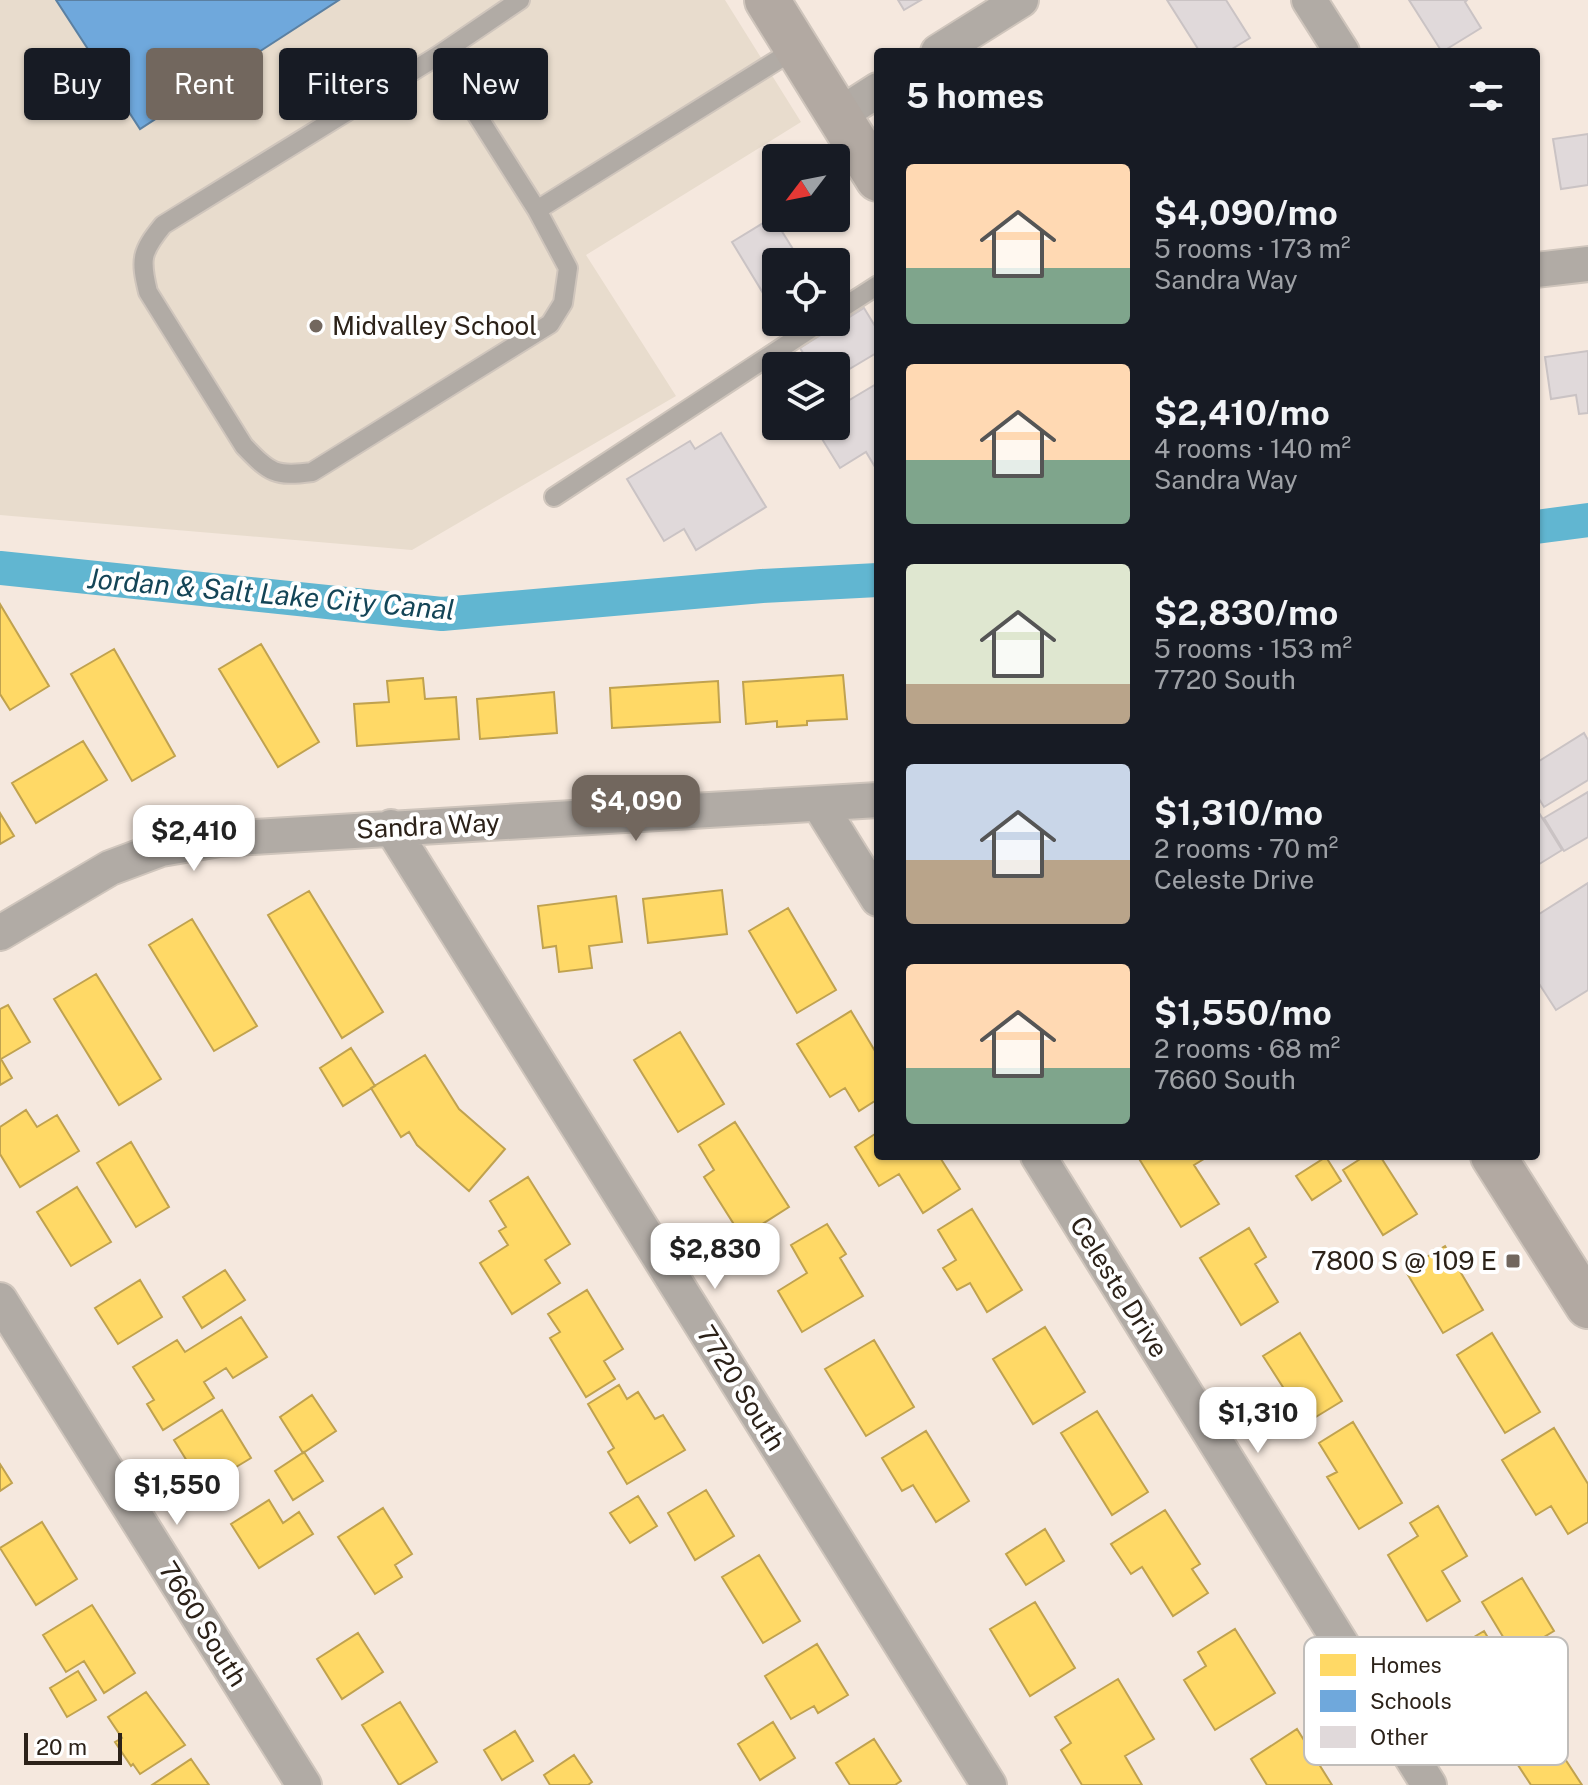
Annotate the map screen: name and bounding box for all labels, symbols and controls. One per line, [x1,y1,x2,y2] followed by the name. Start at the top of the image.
[24,48,130,120] chip: Buy
[146,48,263,120] chip: Rent
[279,48,417,120] chip: Filters
[433,48,548,120] chip: New
[1464,74,1508,118] icon: filters
[906,76,1044,116] text: 5 homes
[762,144,850,232] north arrow
[762,144,850,440] map controls
[1154,193,1338,233] text: $4,090/mo
[970,196,1066,292] icon: home
[1154,233,1351,264] text: 5 rooms · 173 m²
[762,248,850,336] button: locate
[1154,264,1298,295] text: Sandra Way
[332,310,537,341] place label: Midvalley School
[307,317,325,335] marker: Midvalley School
[762,352,850,440] button: layers
[1154,393,1330,433] text: $2,410/mo
[970,396,1066,492] icon: home
[1154,433,1351,464] text: 4 rooms · 140 m²
[1154,464,1298,495] text: Sandra Way
[86,561,456,626] water label: Jordan & Salt Lake City Canal
[1154,593,1338,633] text: $2,830/mo
[970,596,1066,692] icon: home
[1154,633,1352,664] text: 5 rooms · 153 m²
[1154,664,1296,695] text: 7720 South
[571,775,701,843] pin: $4,090
[590,785,682,816] text: $4,090
[1154,793,1323,833] text: $1,310/mo
[970,796,1066,892] icon: home
[129,805,259,873] pin: $2,410
[355,806,501,845] street label: Sandra Way
[151,815,237,846] text: $2,410
[1154,833,1338,864] text: 2 rooms · 70 m²
[1154,864,1314,895] text: Celeste Drive
[1154,993,1332,1033] text: $1,550/mo
[970,996,1066,1092] icon: home
[1154,1033,1340,1064] text: 2 rooms · 68 m²
[1154,1064,1296,1095] text: 7660 South
[1064,1211,1175,1363] street label: Celeste Drive
[650,1223,780,1291] pin: $2,830
[669,1233,761,1264] text: $2,830
[1311,1245,1497,1276] place label: 7800 S @ 109 E
[1504,1252,1522,1270] marker: 7800 S @ 109 E
[691,1319,792,1456] street label: 7720 South
[1193,1387,1323,1455] pin: $1,310
[1217,1397,1299,1428] text: $1,310
[112,1459,242,1527] pin: $1,550
[133,1469,221,1500] text: $1,550
[153,1555,254,1692] street label: 7660 South
[1304,1637,1568,1765] legend
[1370,1652,1442,1678] text: Homes
[1370,1688,1452,1714] text: Schools
[1370,1724,1428,1750] text: Other
[24,1729,122,1765] scale bar
[36,1734,87,1760] text: 20 m

